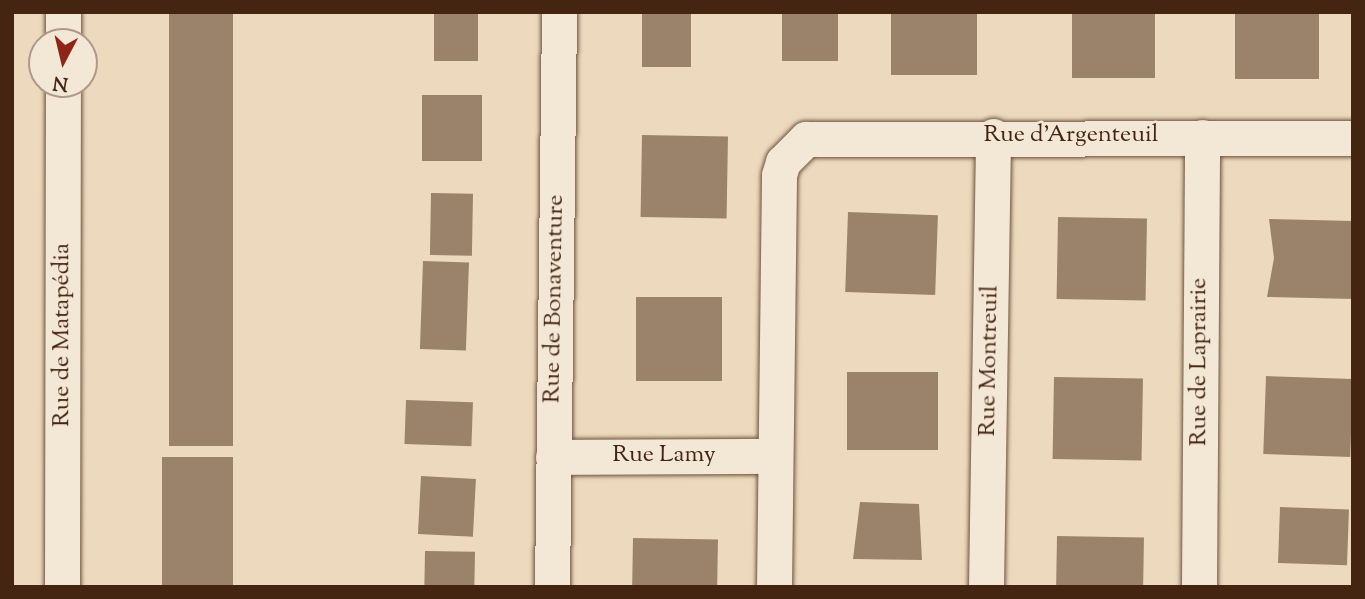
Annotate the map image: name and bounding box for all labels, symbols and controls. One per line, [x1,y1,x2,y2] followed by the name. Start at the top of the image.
[28,28,98,98] north arrow
[51,68,70,97] text: N
[983,122,1159,150] street label: Rue d'Argenteuil
[539,194,571,404] street label: Rue de Bonaventure
[49,243,77,427] street label: Rue de Matapédia
[1186,278,1214,446] street label: Rue de Laprairie
[974,285,1006,437] street label: Rue Montreuil
[612,442,716,470] street label: Rue Lamy

